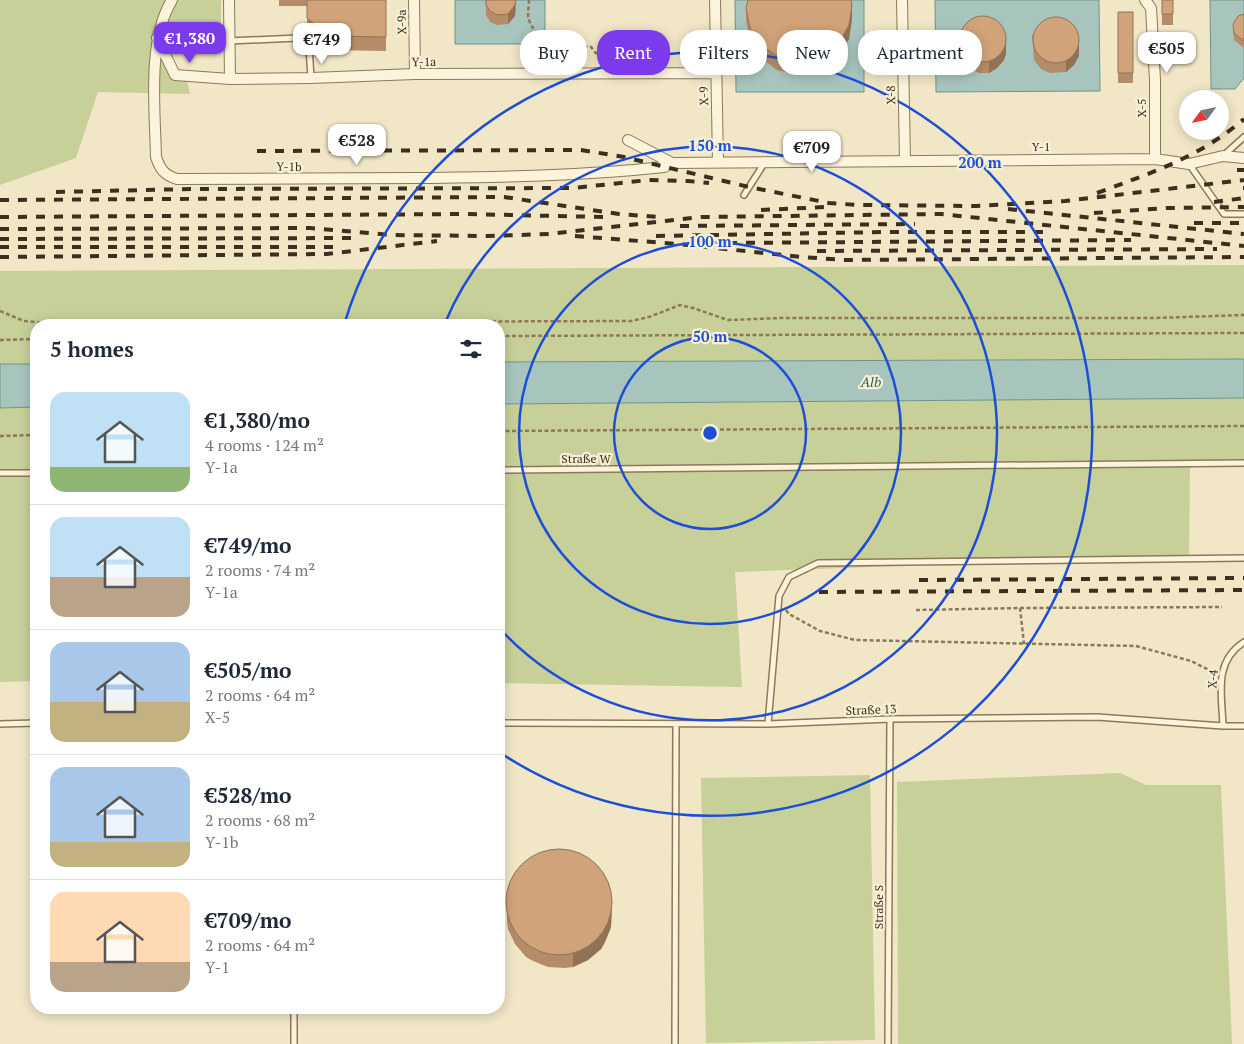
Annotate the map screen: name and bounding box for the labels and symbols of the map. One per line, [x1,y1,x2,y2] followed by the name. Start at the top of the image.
[394,9,409,35] street label: X-9a
[149,22,231,64] pin: €1,380
[292,22,352,65] pin: €749
[1137,32,1197,74] pin: €505
[412,54,436,69] street label: Y-1a
[883,85,898,105] street label: X-8
[696,86,711,106] street label: X-9
[1179,90,1229,140] north arrow
[1134,99,1149,117] street label: X-5
[327,124,387,166] pin: €528
[782,130,842,173] pin: €709
[688,135,732,155] text: 150 m
[1032,139,1050,154] street label: Y-1
[958,152,1002,172] text: 200 m
[276,159,302,174] street label: Y-1b
[688,231,732,251] text: 100 m
[693,326,728,346] text: 50 m
[860,372,881,391] water label: Alb
[701,424,719,442] centre of rings
[561,451,611,466] street label: Straße W
[1204,668,1221,689] street label: X-4
[845,701,897,718] street label: Straße 13
[871,885,886,929] street label: Straße S

